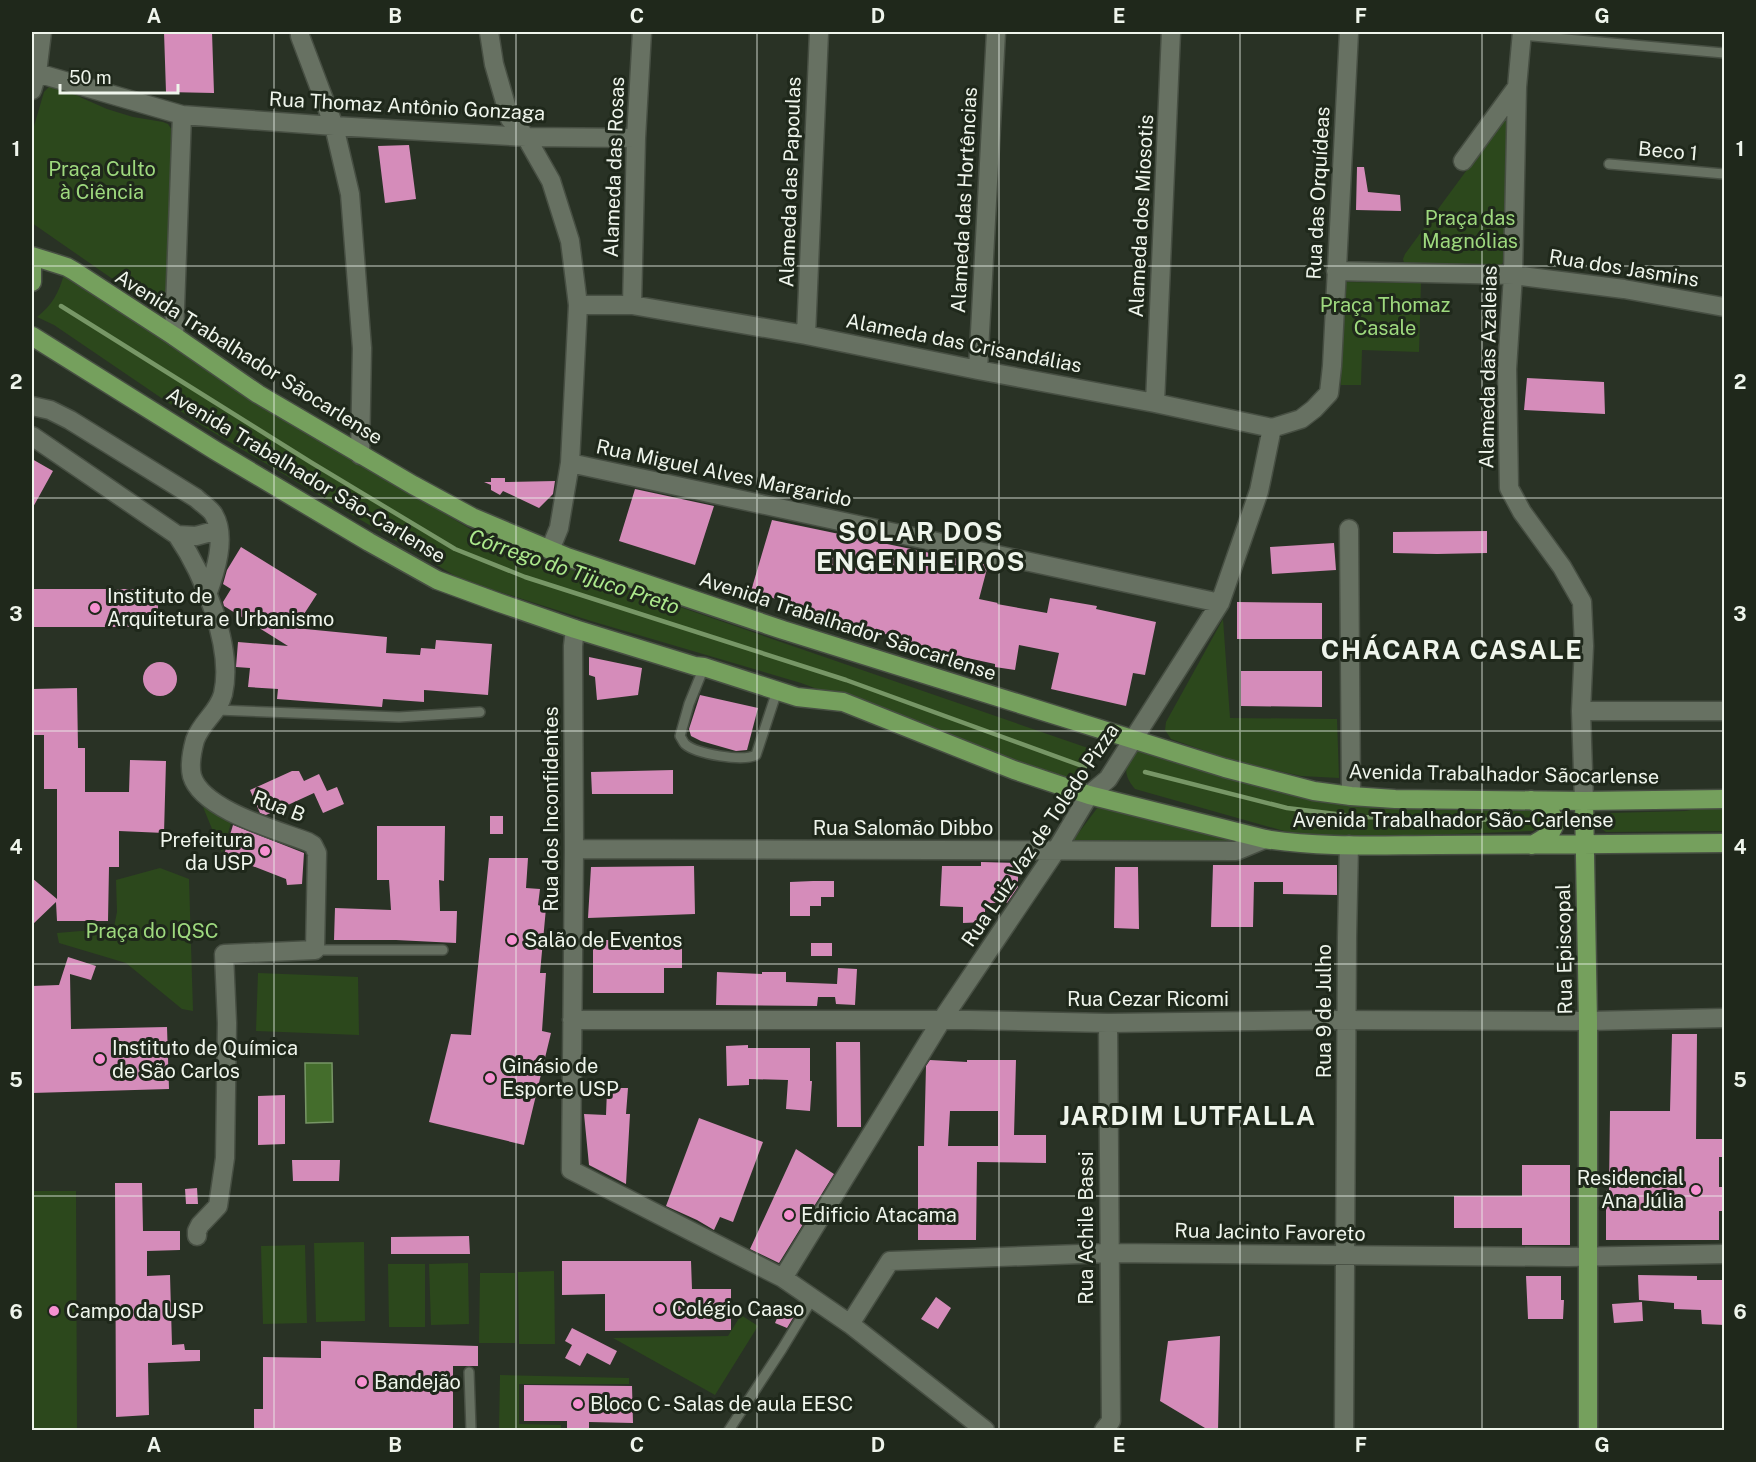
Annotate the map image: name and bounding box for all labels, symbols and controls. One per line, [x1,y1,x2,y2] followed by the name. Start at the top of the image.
[147,4,161,28] text: A
[388,4,402,28] text: B
[630,4,644,28] text: C
[871,4,885,28] text: D
[1113,4,1125,28] text: E
[1355,4,1367,28] text: F
[1594,4,1610,28] text: G
[60,57,178,95] scale bar
[69,67,112,88] text: 50 m
[599,76,629,258] street label: Alameda das Rosas
[774,76,806,288] street label: Alameda das Papoulas
[946,86,982,314] street label: Alameda das Hortências
[268,87,546,125] street label: Rua Thomaz Antônio Gonzaga
[1301,106,1335,280] street label: Rua das Orquídeas
[1124,114,1158,318] street label: Alameda dos Miosotis
[1637,136,1699,166] street label: Beco 1
[12,137,20,161] text: 1
[1736,137,1744,161] text: 1
[48,157,156,204] park label: Praça Culto à Ciência
[1422,206,1518,253] park label: Praça das Magnólias
[1547,244,1701,292] street label: Rua dos Jasmins
[111,265,387,449] street label: Avenida Trabalhador Sãocarlense
[1474,265,1502,469] street label: Alameda das Azaleias
[1320,293,1450,340] park label: Praça Thomaz Casale
[844,308,1084,378] street label: Alameda das Crisandálias
[10,370,22,394] text: 2
[1734,370,1746,394] text: 2
[162,382,450,568] street label: Avenida Trabalhador São-Carlense
[594,434,854,512] street label: Rua Miguel Alves Margarido
[816,516,1026,577] district label: SOLAR DOS ENGENHEIROS
[466,524,683,619] water label: Córrego do Tijuco Preto
[697,567,999,685] street label: Avenida Trabalhador Sãocarlense
[107,584,334,631] place label: Instituto de Arquitetura e Urbanismo
[88,601,102,615] marker: Instituto de Arquitetura e Urbanismo
[9,602,23,626] text: 3
[1733,602,1747,626] text: 3
[1321,634,1583,665] district label: CHÁCARA CASALE
[539,706,563,912] street label: Rua dos Inconfidentes
[956,719,1124,951] street label: Rua Luiz Vaz de Toledo Pizza
[1348,759,1660,789] street label: Avenida Trabalhador Sãocarlense
[249,785,309,827] street label: Rua B
[1292,808,1614,832] street label: Avenida Trabalhador São-Carlense
[813,816,993,840] street label: Rua Salomão Dibbo
[160,828,253,875] place label: Prefeitura da USP
[9,835,23,859] text: 4
[1733,835,1747,859] text: 4
[258,844,272,858] marker: Prefeitura da USP
[1551,883,1577,1015] street label: Rua Episcopal
[85,919,219,943] park label: Praça do IQSC
[524,928,683,952] place label: Salão de Eventos
[505,933,519,947] marker: Salão de Eventos
[1312,944,1336,1078] street label: Rua 9 de Julho
[1067,987,1229,1011] street label: Rua Cezar Ricomi
[112,1036,298,1083] place label: Instituto de Química de São Carlos
[93,1052,107,1066] marker: Instituto de Química de São Carlos
[502,1054,619,1101] place label: Ginásio de Esporte USP
[9,1068,23,1092] text: 5
[1733,1068,1747,1092] text: 5
[483,1071,497,1085] marker: Ginásio de Esporte USP
[1059,1100,1317,1131] district label: JARDIM LUTFALLA
[1074,1151,1098,1305] street label: Rua Achile Bassi
[1577,1166,1684,1213] place label: Residencial Ana Júlia
[1689,1183,1703,1197] marker: Residencial Ana Júlia
[801,1203,957,1227] place label: Edificio Atacama
[782,1208,796,1222] marker: Edificio Atacama
[1174,1218,1366,1246] street label: Rua Jacinto Favoreto
[672,1297,804,1321] place label: Colégio Caaso
[66,1299,204,1323] place label: Campo da USP
[9,1300,23,1324] text: 6
[1733,1300,1747,1324] text: 6
[653,1302,667,1316] marker: Colégio Caaso
[47,1304,61,1318] marker: Campo da USP
[374,1370,461,1394] place label: Bandejão
[355,1375,369,1389] marker: Bandejão
[590,1392,853,1416] place label: Bloco C - Salas de aula EESC
[571,1397,585,1411] marker: Bloco C - Salas de aula EESC
[147,1433,161,1457] text: A
[388,1433,402,1457] text: B
[630,1433,644,1457] text: C
[871,1433,885,1457] text: D
[1113,1433,1125,1457] text: E
[1355,1433,1367,1457] text: F
[1594,1433,1610,1457] text: G

